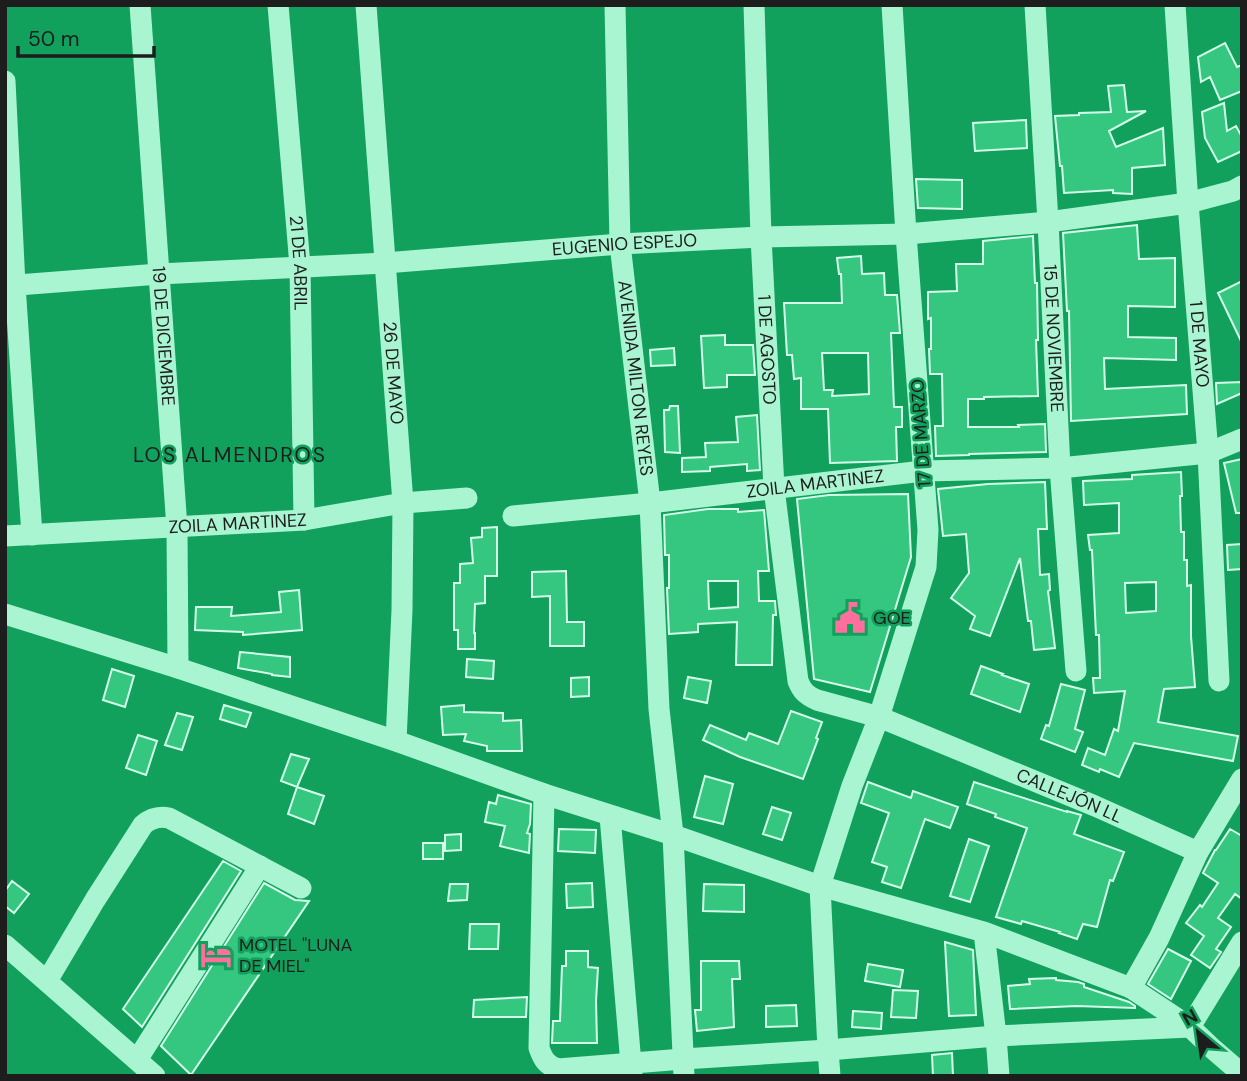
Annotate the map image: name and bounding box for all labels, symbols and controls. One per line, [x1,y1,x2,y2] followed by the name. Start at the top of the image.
[18,14,154,58] scale bar
[28,25,79,53] text: 50 m
[284,215,313,311] street label: 21 DE ABRIL
[551,228,698,261] street label: EUGENIO ESPEJO
[1038,264,1069,413] street label: 15 DE NOVIEMBRE
[147,266,180,407] street label: 19 DE DICIEMBRE
[612,279,659,477] street label: AVENIDA MILTON REYES
[752,294,782,405] street label: 1 DE AGOSTO
[1184,300,1215,389] street label: 1 DE MAYO
[378,321,409,425] street label: 26 DE MAYO
[905,378,937,488] street label: 17 DE MARZO
[133,441,327,469] district label: LOS ALMENDROS
[745,464,885,504] street label: ZOILA MARTINEZ
[168,508,307,539] street label: ZOILA MARTINEZ
[833,601,867,635] public building icon: GOE
[873,606,911,630] place label: GOE
[1013,763,1126,829] street label: CALLEJÓN LL
[239,933,352,978] place label: MOTEL "LUNA DE MIEL"
[199,938,233,972] hotel icon: MOTEL "LUNA DE MIEL"
[1163,997,1233,1067] north arrow
[1178,1003,1202,1032] text: N

